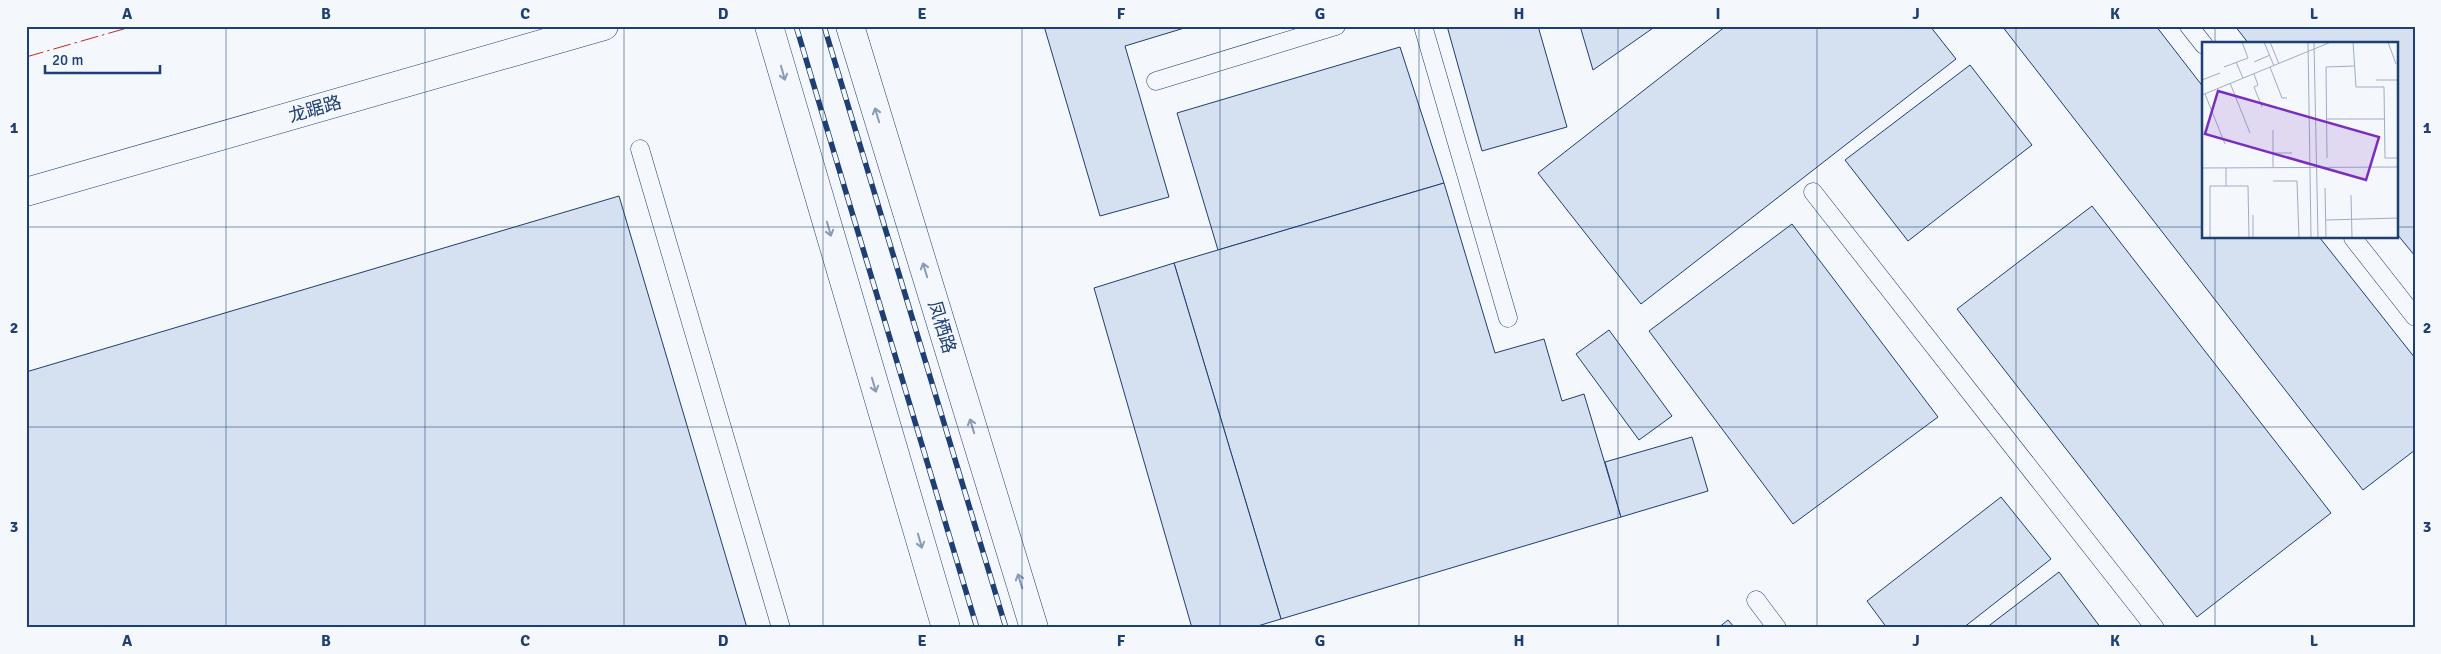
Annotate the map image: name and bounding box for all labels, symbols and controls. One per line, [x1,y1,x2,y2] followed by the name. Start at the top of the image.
[122,4,133,24] text: A
[321,4,331,24] text: B
[520,4,530,24] text: C
[718,4,729,24] text: D
[917,4,927,24] text: E
[1117,4,1126,24] text: F
[1315,4,1325,24] text: G
[1514,4,1524,24] text: H
[1715,4,1721,24] text: I
[1912,4,1920,24] text: J
[2110,4,2120,24] text: K
[2310,4,2319,24] text: L
[45,42,160,74] scale bar
[2202,42,2398,239] inset map
[52,51,83,69] text: 20 m
[778,65,788,81] one-way arrow
[286,91,344,127] street label: 龙踞路
[872,107,882,123] one-way arrow
[10,118,19,138] text: 1
[2423,118,2432,138] text: 1
[824,221,834,237] one-way arrow
[919,263,929,279] one-way arrow
[924,298,960,356] street label: 凤栖路
[10,318,18,338] text: 2
[2423,318,2431,338] text: 2
[870,376,880,392] one-way arrow
[967,418,977,434] one-way arrow
[10,517,18,537] text: 3
[2423,517,2431,537] text: 3
[916,532,926,548] one-way arrow
[1014,573,1024,589] one-way arrow
[122,631,133,651] text: A
[321,631,331,651] text: B
[520,631,530,651] text: C
[718,631,729,651] text: D
[917,631,927,651] text: E
[1117,631,1126,651] text: F
[1315,631,1325,651] text: G
[1514,631,1524,651] text: H
[1715,631,1721,651] text: I
[1912,631,1920,651] text: J
[2110,631,2120,651] text: K
[2310,631,2319,651] text: L

